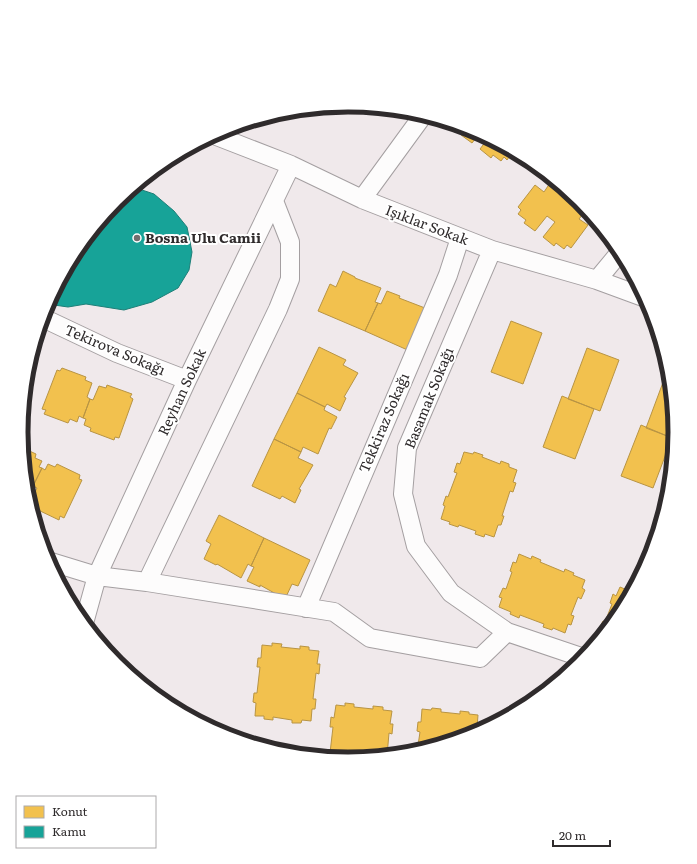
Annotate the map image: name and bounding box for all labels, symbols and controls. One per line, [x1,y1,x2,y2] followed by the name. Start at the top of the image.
[383,199,472,249] street label: Işıklar Sokak
[145,227,261,247] place label: Bosna Ulu Camii
[132,233,142,243] marker: Bosna Ulu Camii
[62,319,169,379] street label: Tekirova Sokağı
[152,344,210,438] street label: Reyhan Sokak
[399,344,458,451] street label: Basamak Sokağı
[353,369,413,476] street label: Tekkiraz Sokağı
[16,796,156,848] legend
[52,802,88,820] text: Konut
[52,822,87,840] text: Kamu
[553,822,610,848] scale bar
[559,826,586,844] text: 20 m

